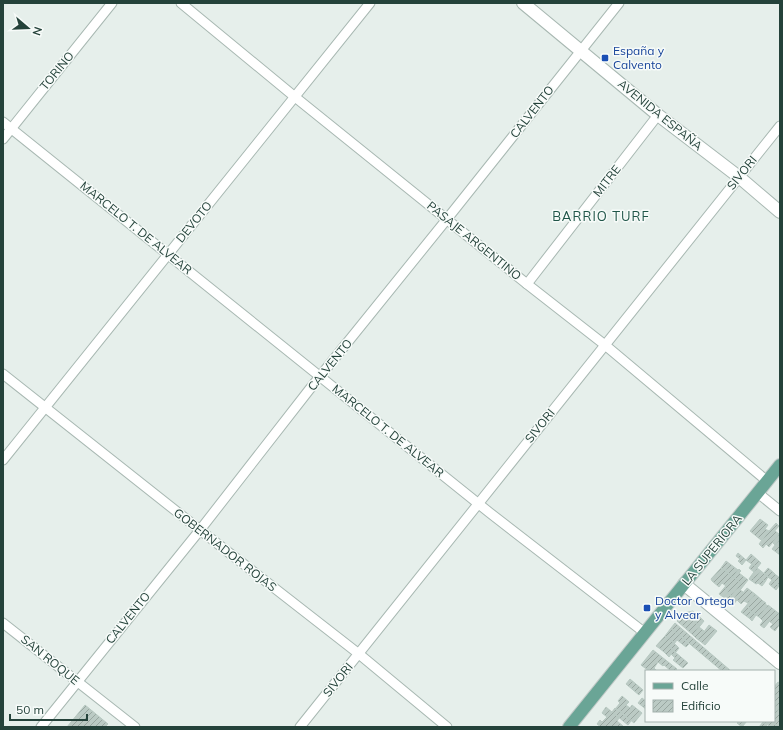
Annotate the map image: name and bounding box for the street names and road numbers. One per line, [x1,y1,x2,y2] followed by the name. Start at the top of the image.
[36,48,77,93] street label: TORINO
[615,76,706,153] street label: AVENIDA ESPAÑA
[506,82,557,141] street label: CALVENTO
[723,153,760,193] street label: SIVORI
[590,162,624,199] street label: MITRE
[77,178,195,277] street label: MARCELO T. DE ALVEAR
[172,198,215,245] street label: DEVOTO
[424,198,524,283] street label: PASAJE ARGENTINO
[304,336,355,394] street label: CALVENTO
[329,381,447,480] street label: MARCELO T. DE ALVEAR
[521,406,558,446] street label: SIVORI
[171,505,280,594] street label: GOBERNADOR ROJAS
[678,511,745,588] street label: LA SUPERIORA
[102,589,153,647] street label: CALVENTO
[18,631,83,688] street label: SAN ROQUE
[319,660,356,700] street label: SIVORI

